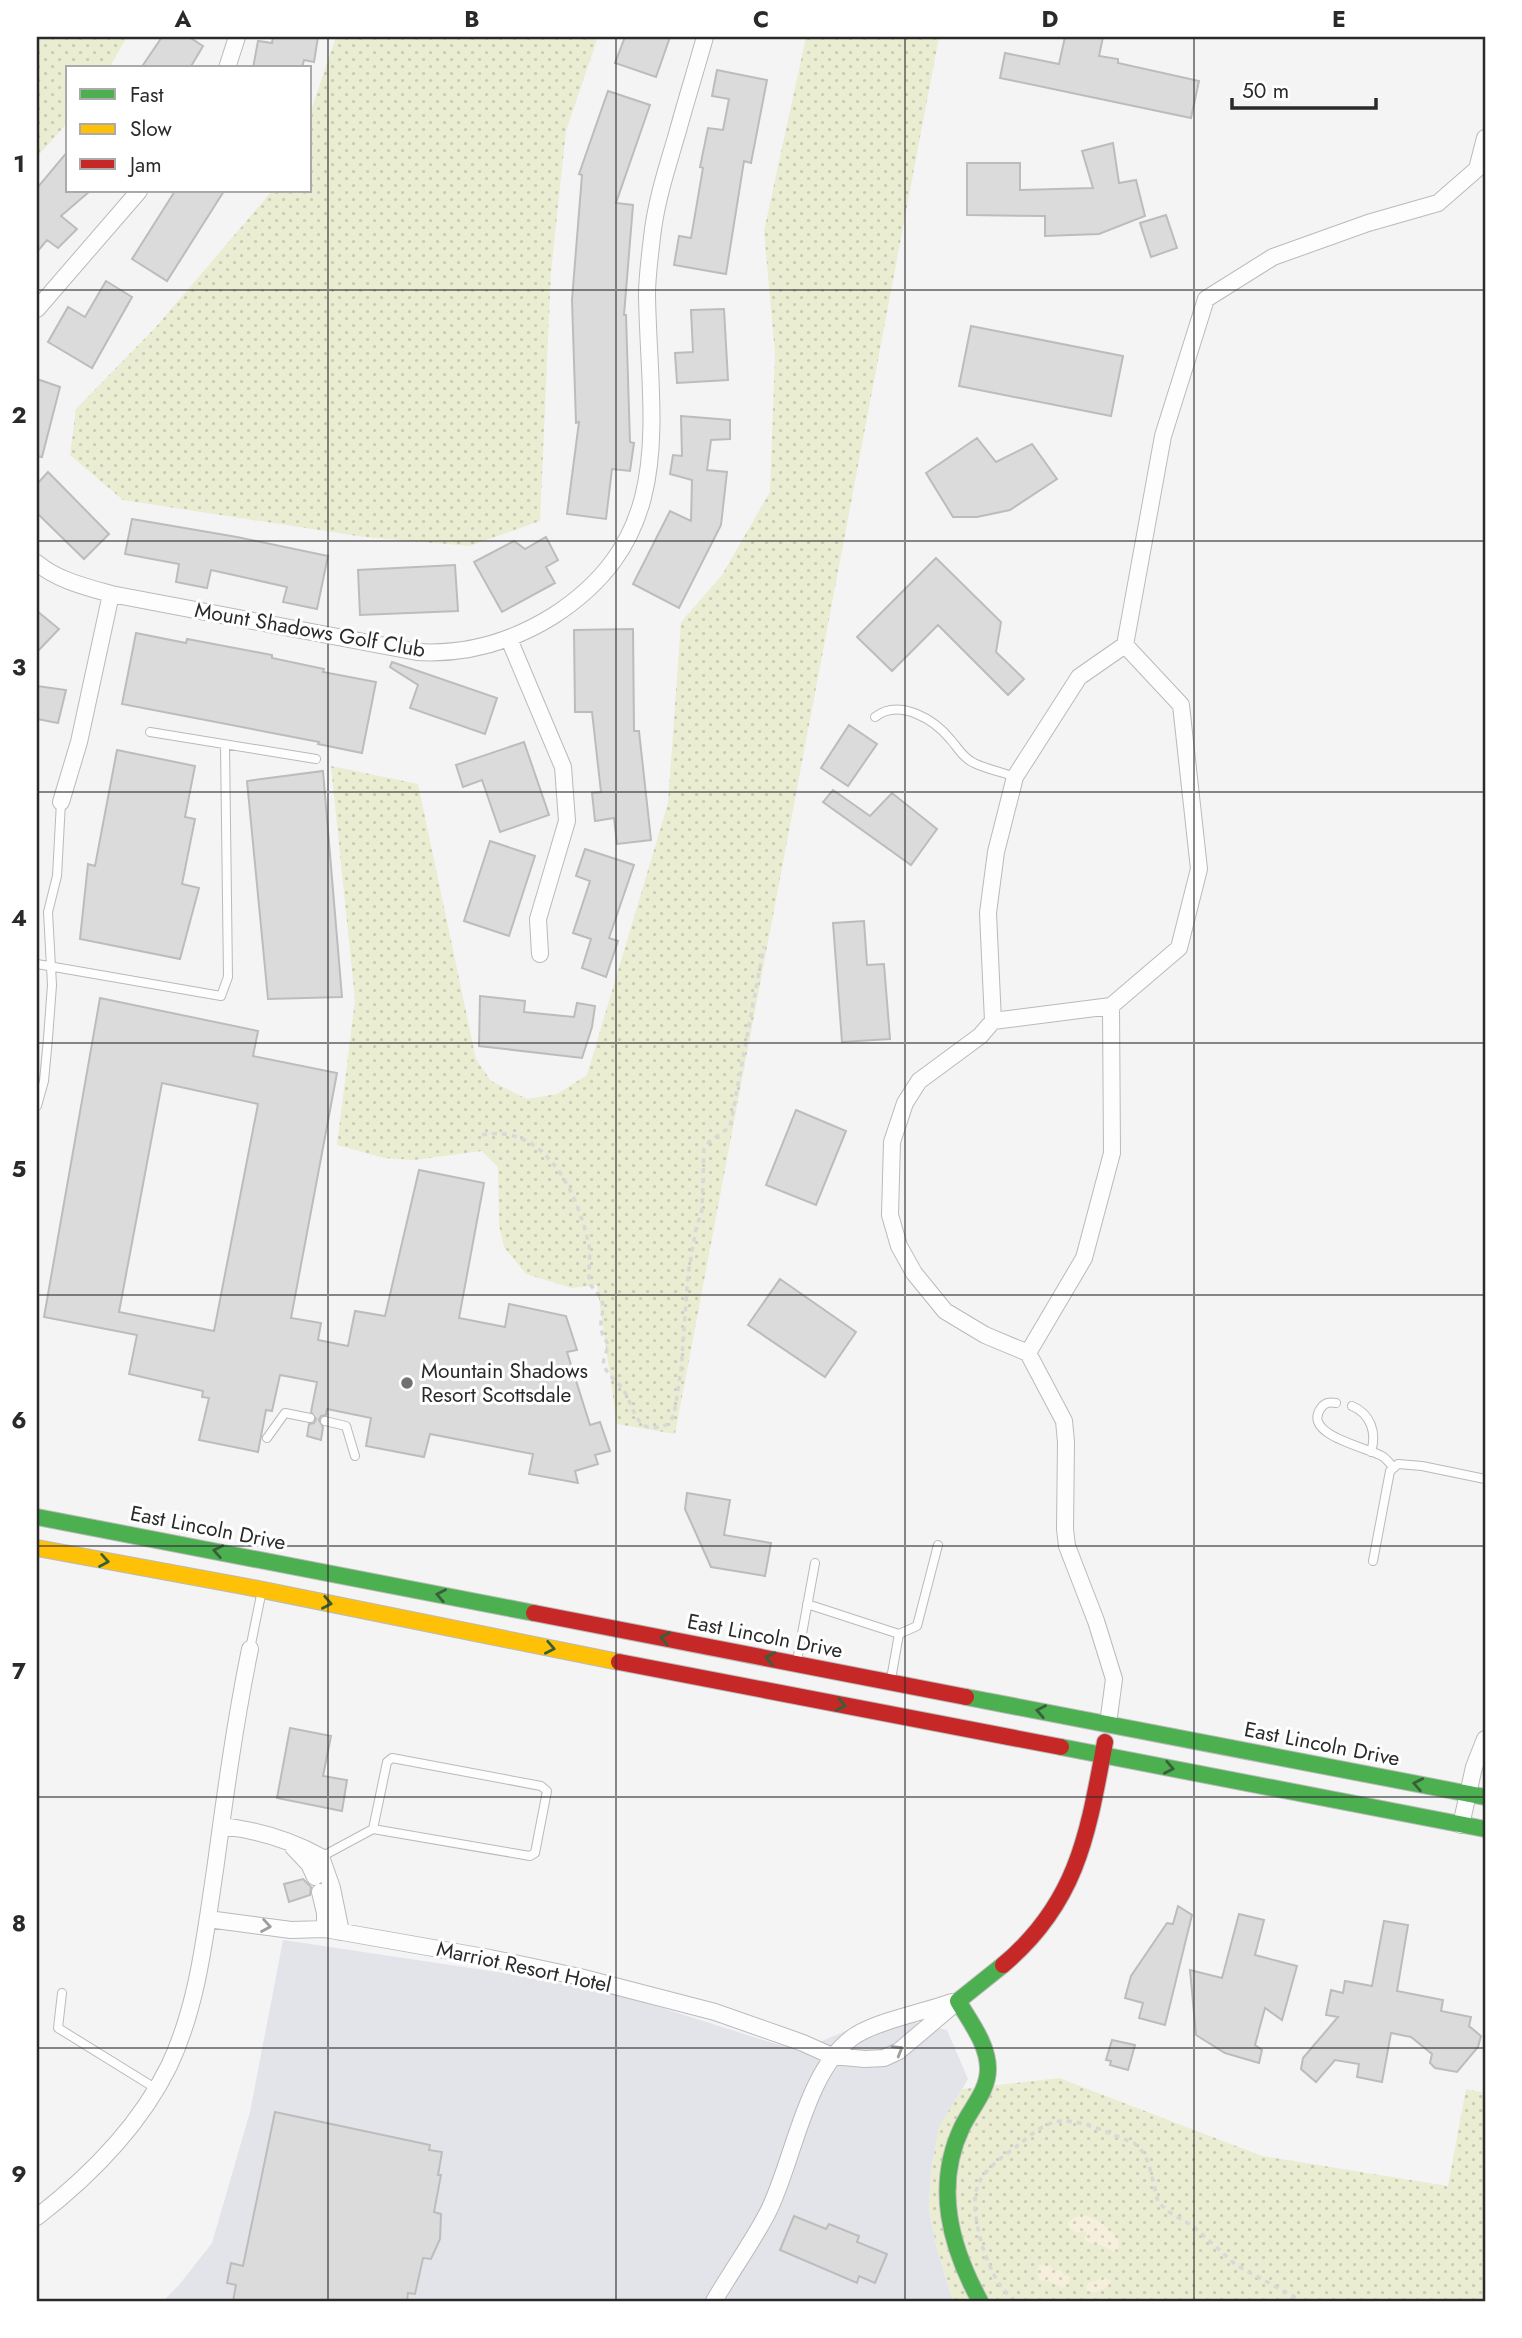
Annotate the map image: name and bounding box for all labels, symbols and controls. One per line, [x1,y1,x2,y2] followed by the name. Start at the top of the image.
[174,2,192,36] text: A
[464,2,480,36] text: B
[753,2,769,36] text: C
[1042,2,1059,36] text: D
[1332,2,1346,36] text: E
[66,66,312,192] legend
[1232,66,1375,110] scale bar
[1242,76,1289,106] text: 50 m
[130,80,163,110] text: Fast
[130,114,172,144] text: Slow
[13,147,25,181] text: 1
[127,150,162,180] text: Jam
[11,398,27,432] text: 2
[192,595,428,665] street label: Mount Shadows Golf Club
[12,650,26,684] text: 3
[11,901,27,935] text: 4
[12,1152,26,1186] text: 5
[421,1356,588,1410] place label: Mountain Shadows Resort Scottsdale
[399,1375,415,1391] marker: Mountain Shadows Resort Scottsdale
[11,1403,27,1437] text: 6
[128,1498,288,1558] street label: East Lincoln Drive
[212,1545,224,1560] one-way arrow
[98,1552,110,1567] one-way arrow
[435,1588,447,1603] one-way arrow
[321,1595,333,1610] one-way arrow
[685,1606,845,1666] street label: East Lincoln Drive
[659,1631,671,1646] one-way arrow
[544,1639,556,1654] one-way arrow
[764,1652,776,1667] one-way arrow
[12,1654,26,1688] text: 7
[835,1696,847,1711] one-way arrow
[1035,1705,1047,1720] one-way arrow
[1242,1714,1402,1774] street label: East Lincoln Drive
[1163,1759,1175,1774] one-way arrow
[1412,1777,1424,1792] one-way arrow
[12,1906,26,1940] text: 8
[260,1918,272,1933] one-way arrow
[434,1934,614,2000] street label: Marriot Resort Hotel
[890,2045,903,2058] one-way arrow
[11,2157,27,2191] text: 9

